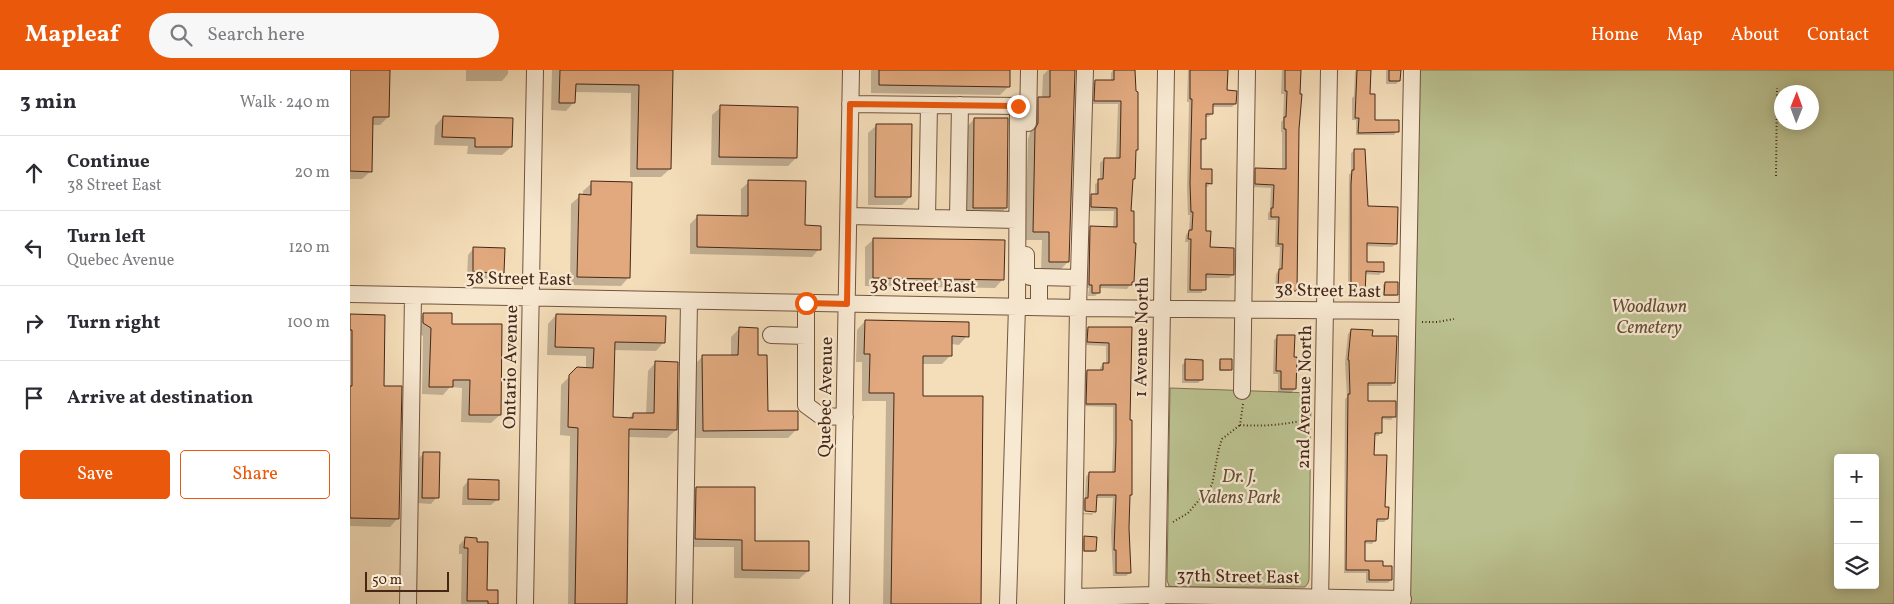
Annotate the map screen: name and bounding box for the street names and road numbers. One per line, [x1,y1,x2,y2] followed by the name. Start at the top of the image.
[465,266,572,293] street label: 38 Street East
[869,273,976,300] street label: 38 Street East
[1129,276,1156,398] street label: 1 Avenue North
[1274,278,1381,305] street label: 38 Street East
[498,305,525,429] street label: Ontario Avenue
[1292,324,1319,469] street label: 2nd Avenue North
[813,336,840,458] street label: Quebec Avenue
[1176,564,1300,591] street label: 37th Street East

